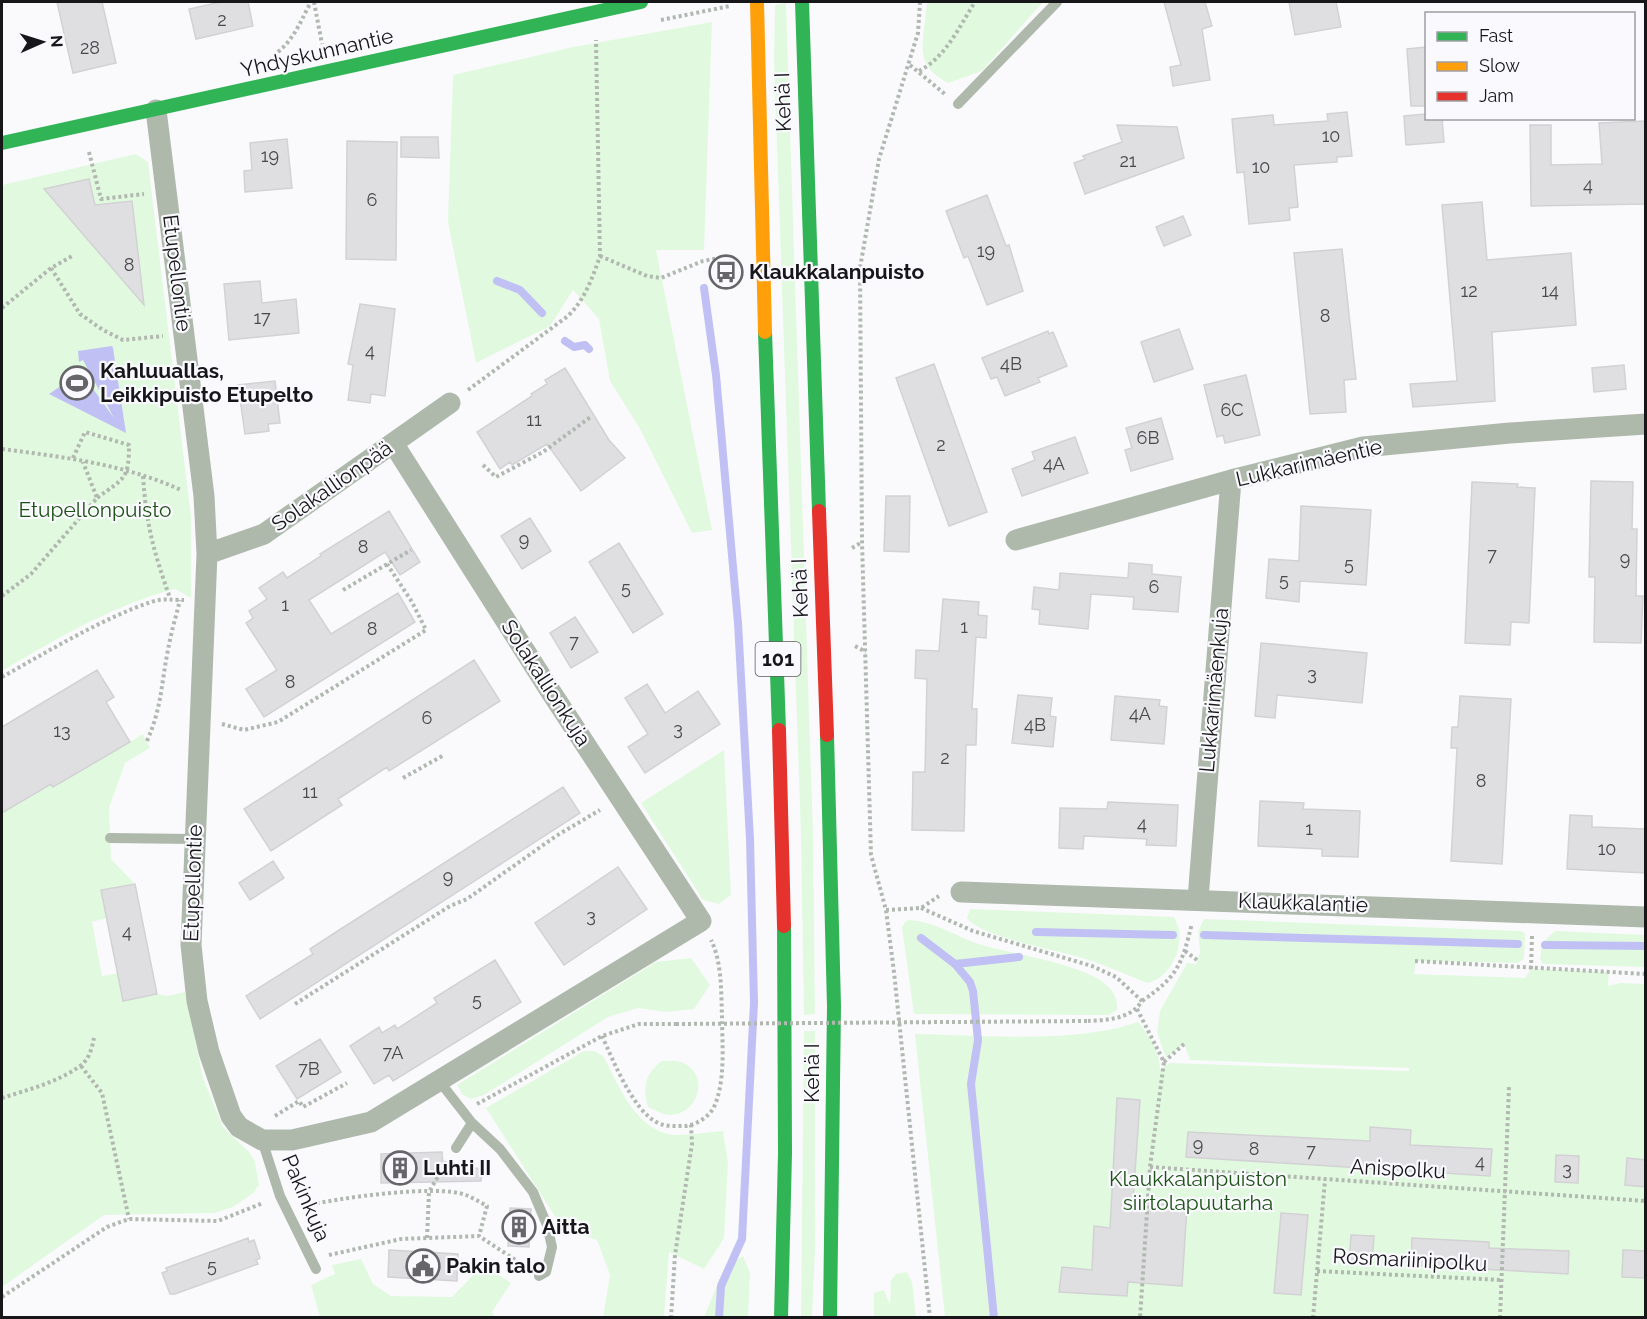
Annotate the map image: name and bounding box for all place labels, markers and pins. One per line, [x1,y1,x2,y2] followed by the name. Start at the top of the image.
[708,254,744,290] bus stop icon: Klaukkalanpuisto
[749,259,924,284] place label: Klaukkalanpuisto
[100,358,313,407] place label: Kahluuallas, Leikkipuisto Etupelto
[59,365,95,401] sports icon: Kahluuallas, Leikkipuisto Etupelto
[382,1150,418,1186] building icon: Luhti II
[423,1155,491,1180] place label: Luhti II
[501,1209,537,1245] building icon: Aitta
[542,1214,590,1239] place label: Aitta
[405,1248,441,1284] public building icon: Pakin talo
[446,1253,546,1278] place label: Pakin talo

